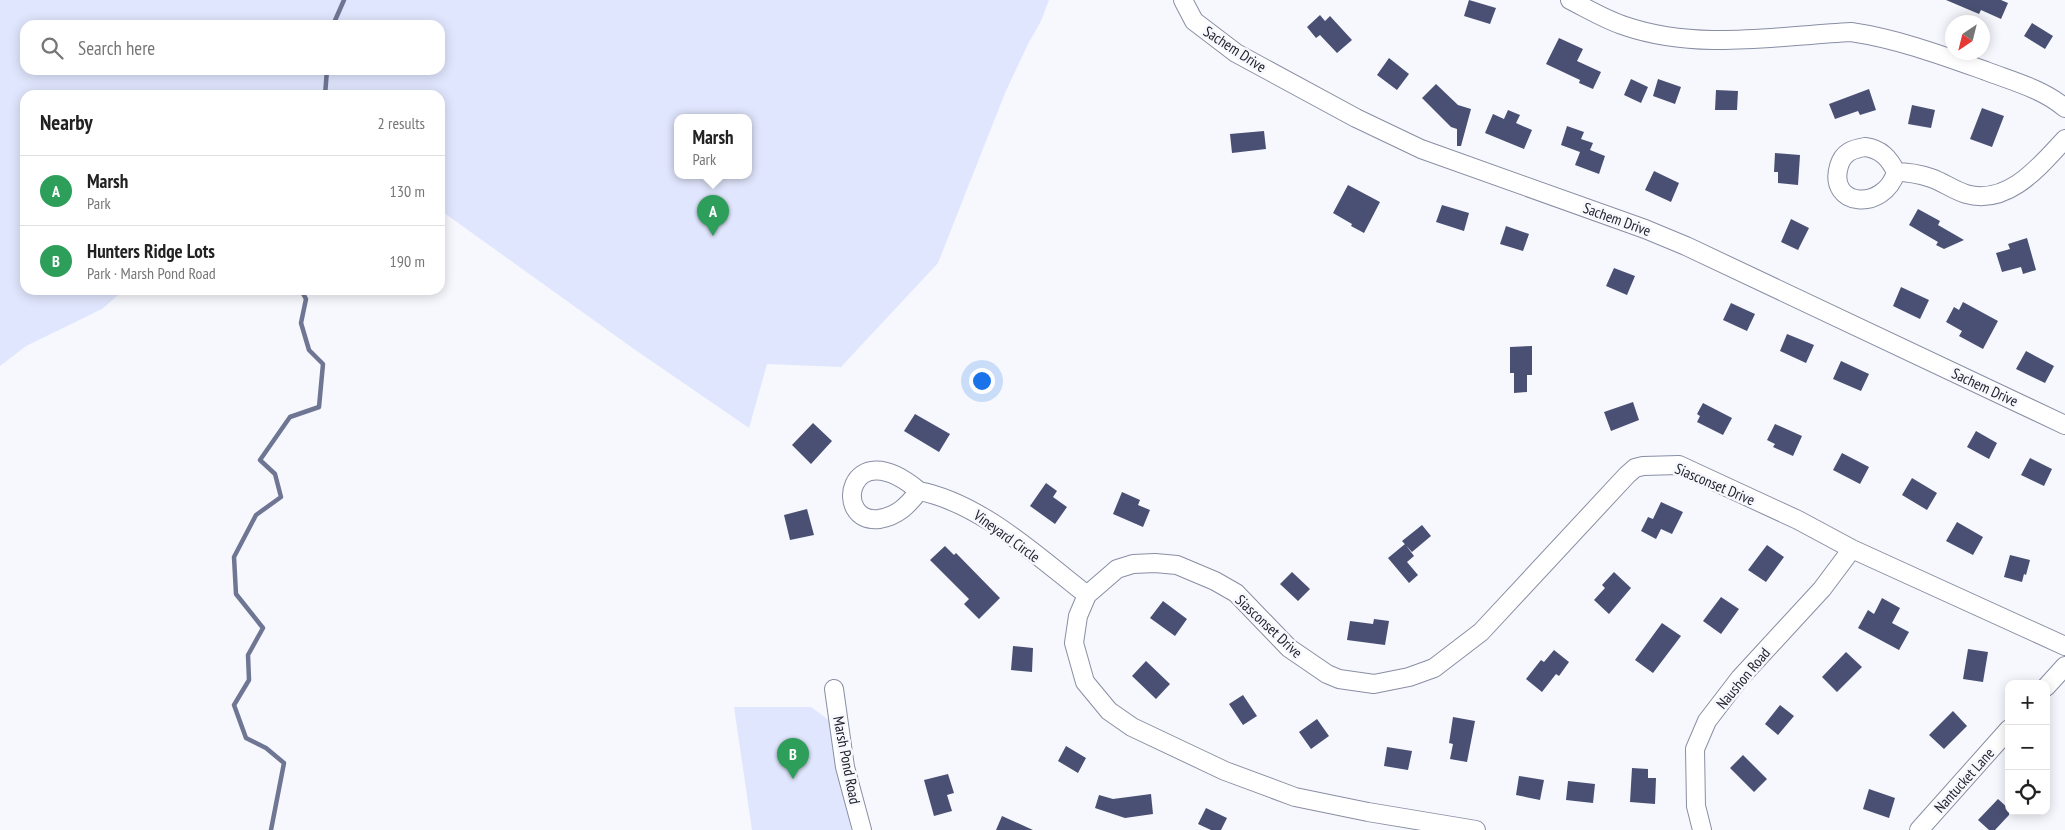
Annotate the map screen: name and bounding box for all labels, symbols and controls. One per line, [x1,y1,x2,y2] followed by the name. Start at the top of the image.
[1945,15,1990,60] north arrow
[20,20,445,75] search box
[1200,22,1270,76] street label: Sachem Drive
[38,34,66,62] icon: search
[78,36,155,60] text: Search here
[40,109,93,136] text: Nearby
[378,113,425,133] text: 2 results
[674,114,752,179] popup
[692,125,734,149] text: Marsh
[692,149,716,169] text: Park
[87,169,128,193] text: Marsh
[52,181,60,201] text: A
[390,181,425,201] text: 130 m
[87,193,111,213] text: Park
[697,195,729,236] pin: A
[1581,198,1653,240] street label: Sachem Drive
[87,239,215,263] text: Hunters Ridge Lots
[52,251,60,271] text: B
[390,251,425,271] text: 190 m
[87,263,216,283] text: Park · Marsh Pond Road
[1949,363,2021,411] street label: Sachem Drive
[969,368,995,394] your location
[1672,459,1758,509] street label: Siasconset Drive
[969,505,1044,566] street label: Vineyard Circle
[1232,590,1306,662] street label: Siasconset Drive
[1712,644,1774,712] street label: Naushon Road
[2005,680,2050,815] map controls
[2005,680,2050,725] button: +
[829,714,865,806] street label: Marsh Pond Road
[2005,725,2050,770] button: −
[777,738,809,779] pin: B
[1930,744,1998,816] street label: Nantucket Lane
[2005,770,2050,815] button: locate

